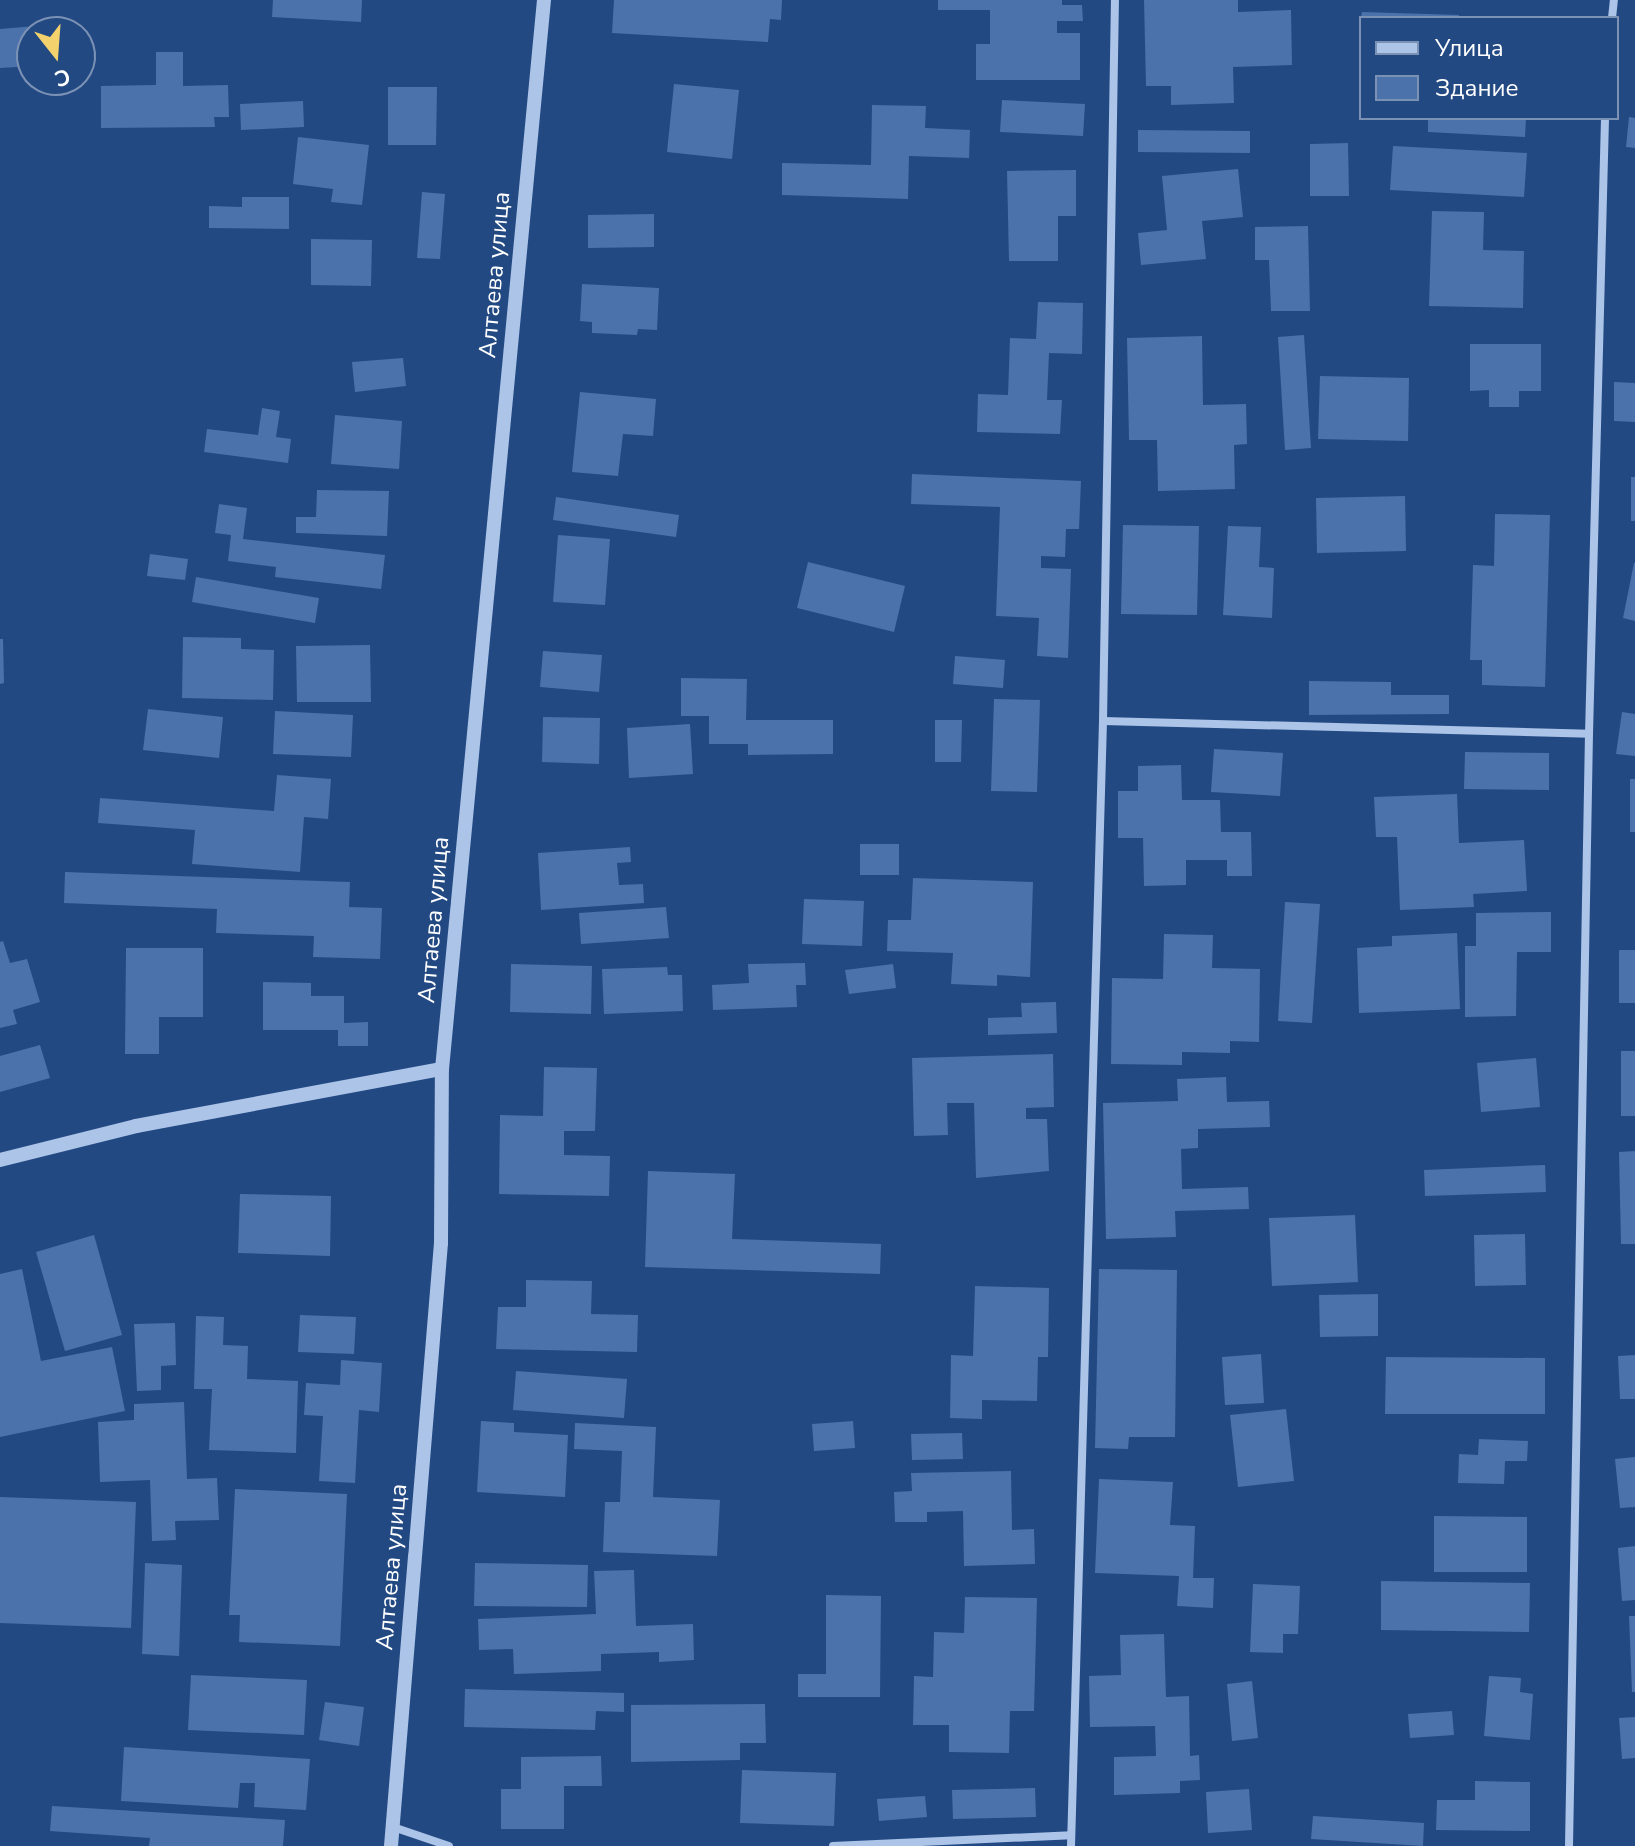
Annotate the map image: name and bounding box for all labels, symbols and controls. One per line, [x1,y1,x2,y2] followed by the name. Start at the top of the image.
[16,16,96,96] north arrow
[1359,16,1619,120] legend
[1435,32,1504,64] text: Улица
[51,61,74,94] text: С
[1435,72,1519,104] text: Здание
[473,191,517,359] street label: Алтаева улица
[412,836,456,1004] street label: Алтаева улица
[370,1483,414,1651] street label: Алтаева улица

